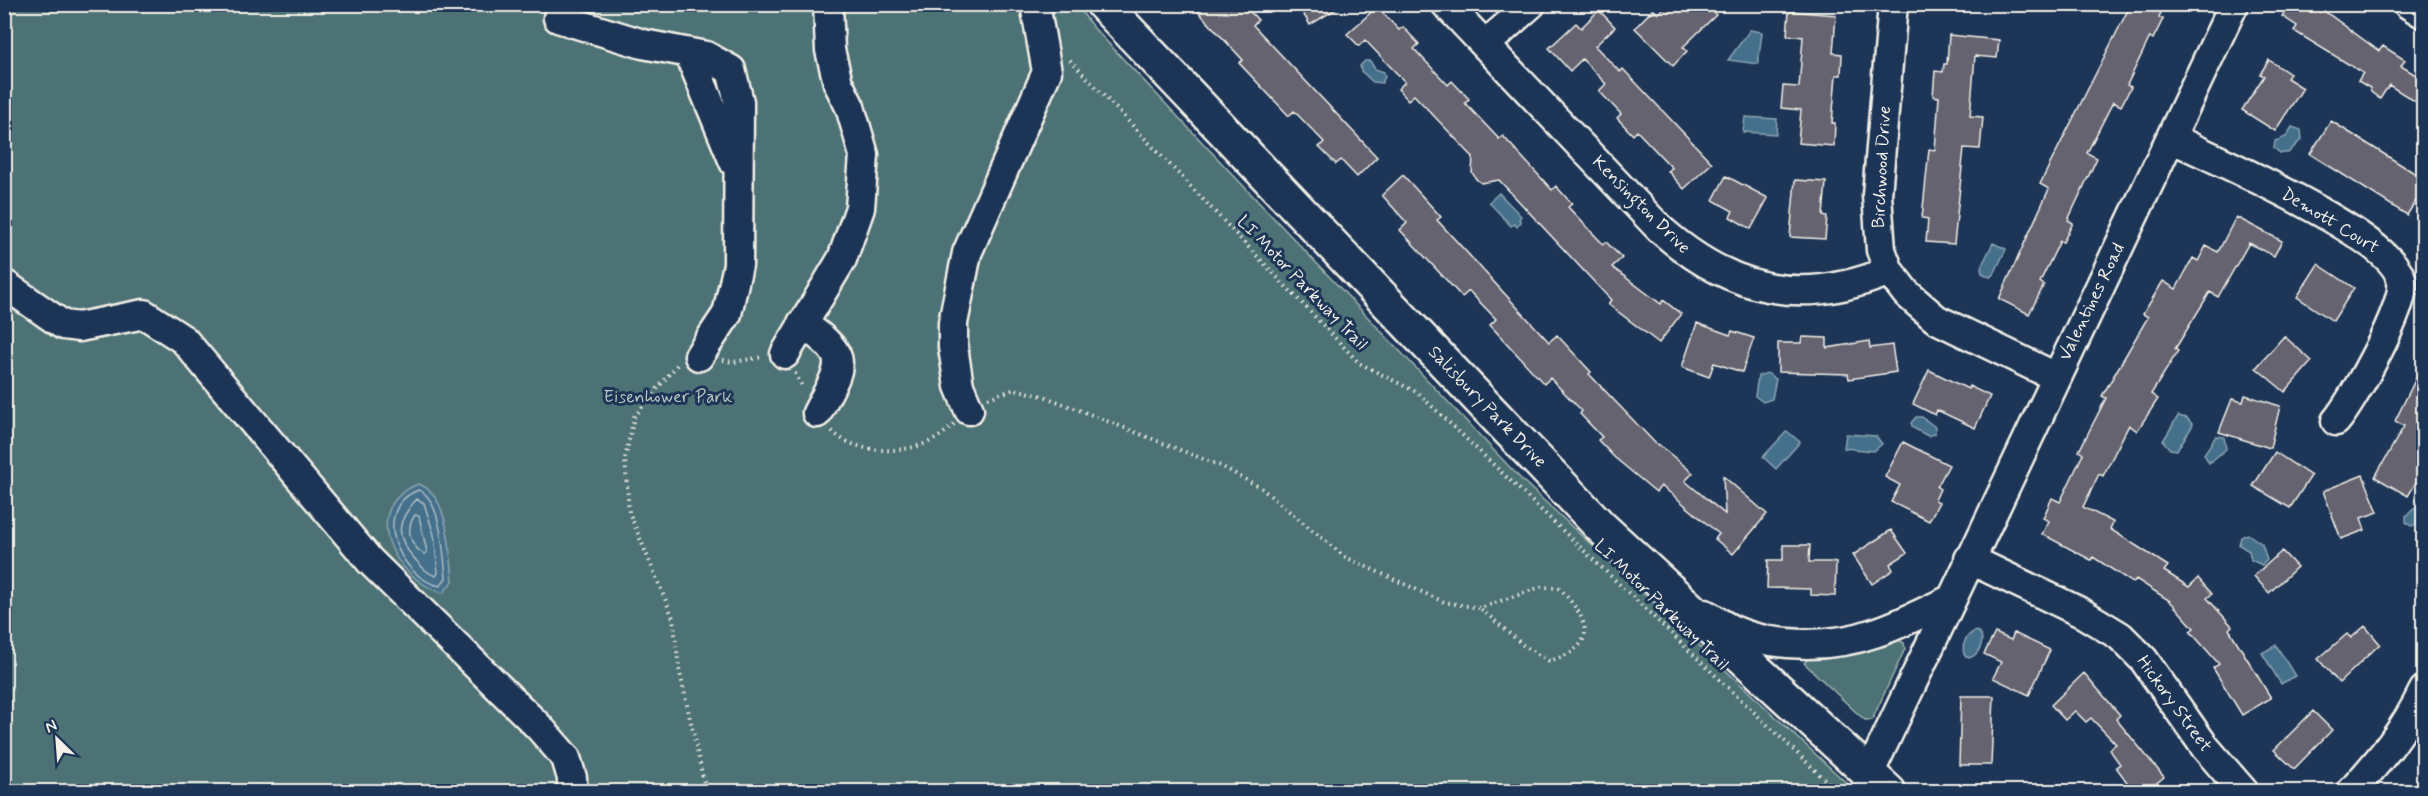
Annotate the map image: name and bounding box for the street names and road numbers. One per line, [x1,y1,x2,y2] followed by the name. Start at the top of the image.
[1867,105,1897,229] street label: Birchwood Drive
[1585,151,1695,261] street label: Kensington Drive
[2277,182,2383,260] street label: Demott Court
[1231,210,1373,356] street label: LI Motor Parkway Trail
[2053,239,2131,365] street label: Valentines Road
[1422,341,1552,473] street label: Salisbury Park Drive
[1588,534,1734,676] street label: LI Motor Parkway Trail
[2131,651,2217,757] street label: Hickory Street

